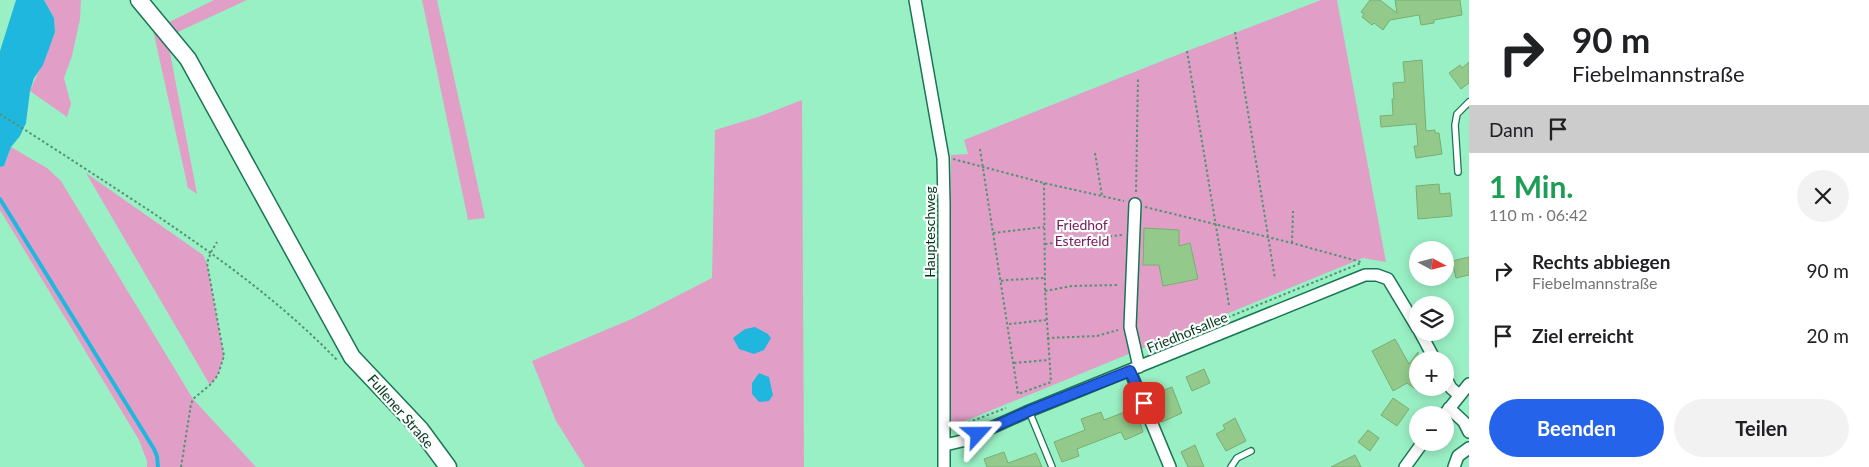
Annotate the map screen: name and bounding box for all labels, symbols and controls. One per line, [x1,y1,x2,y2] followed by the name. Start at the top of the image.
[1572,18,1650,60] text: 90 m
[1489,20,1554,85] icon: right
[1572,60,1745,87] text: Fiebelmannstraße
[1544,115,1572,143] icon: arrive
[1489,118,1534,141] text: Dann
[1489,168,1574,204] text: 1 Min.
[1797,170,1849,222] button: close
[921,186,938,278] street label: Haupteschweg
[1489,205,1588,224] text: 110 m · 06:42
[1055,216,1109,249] park label: Friedhof Esterfeld
[1409,241,1454,286] north arrow
[1409,241,1454,451] map controls
[1532,250,1670,273] text: Rechts abbiegen
[1489,257,1517,285] icon: right
[1806,259,1849,282] text: 90 m
[1532,273,1658,292] text: Fiebelmannstraße
[1409,296,1454,341] button: layers
[1144,308,1230,356] street label: Friedhofsallee
[1489,322,1517,350] icon: arrive
[1532,324,1634,347] text: Ziel erreicht
[1806,324,1849,347] text: 20 m
[1409,351,1454,396] button: +
[364,371,438,451] street label: Fullener Straße
[1123,382,1165,424] pin
[1130,389,1158,417] icon: arrive
[1489,399,1664,457] button: Beenden
[1674,399,1849,457] button: Teilen
[1409,406,1454,451] button: −
[951,407,1003,459] position arrow

